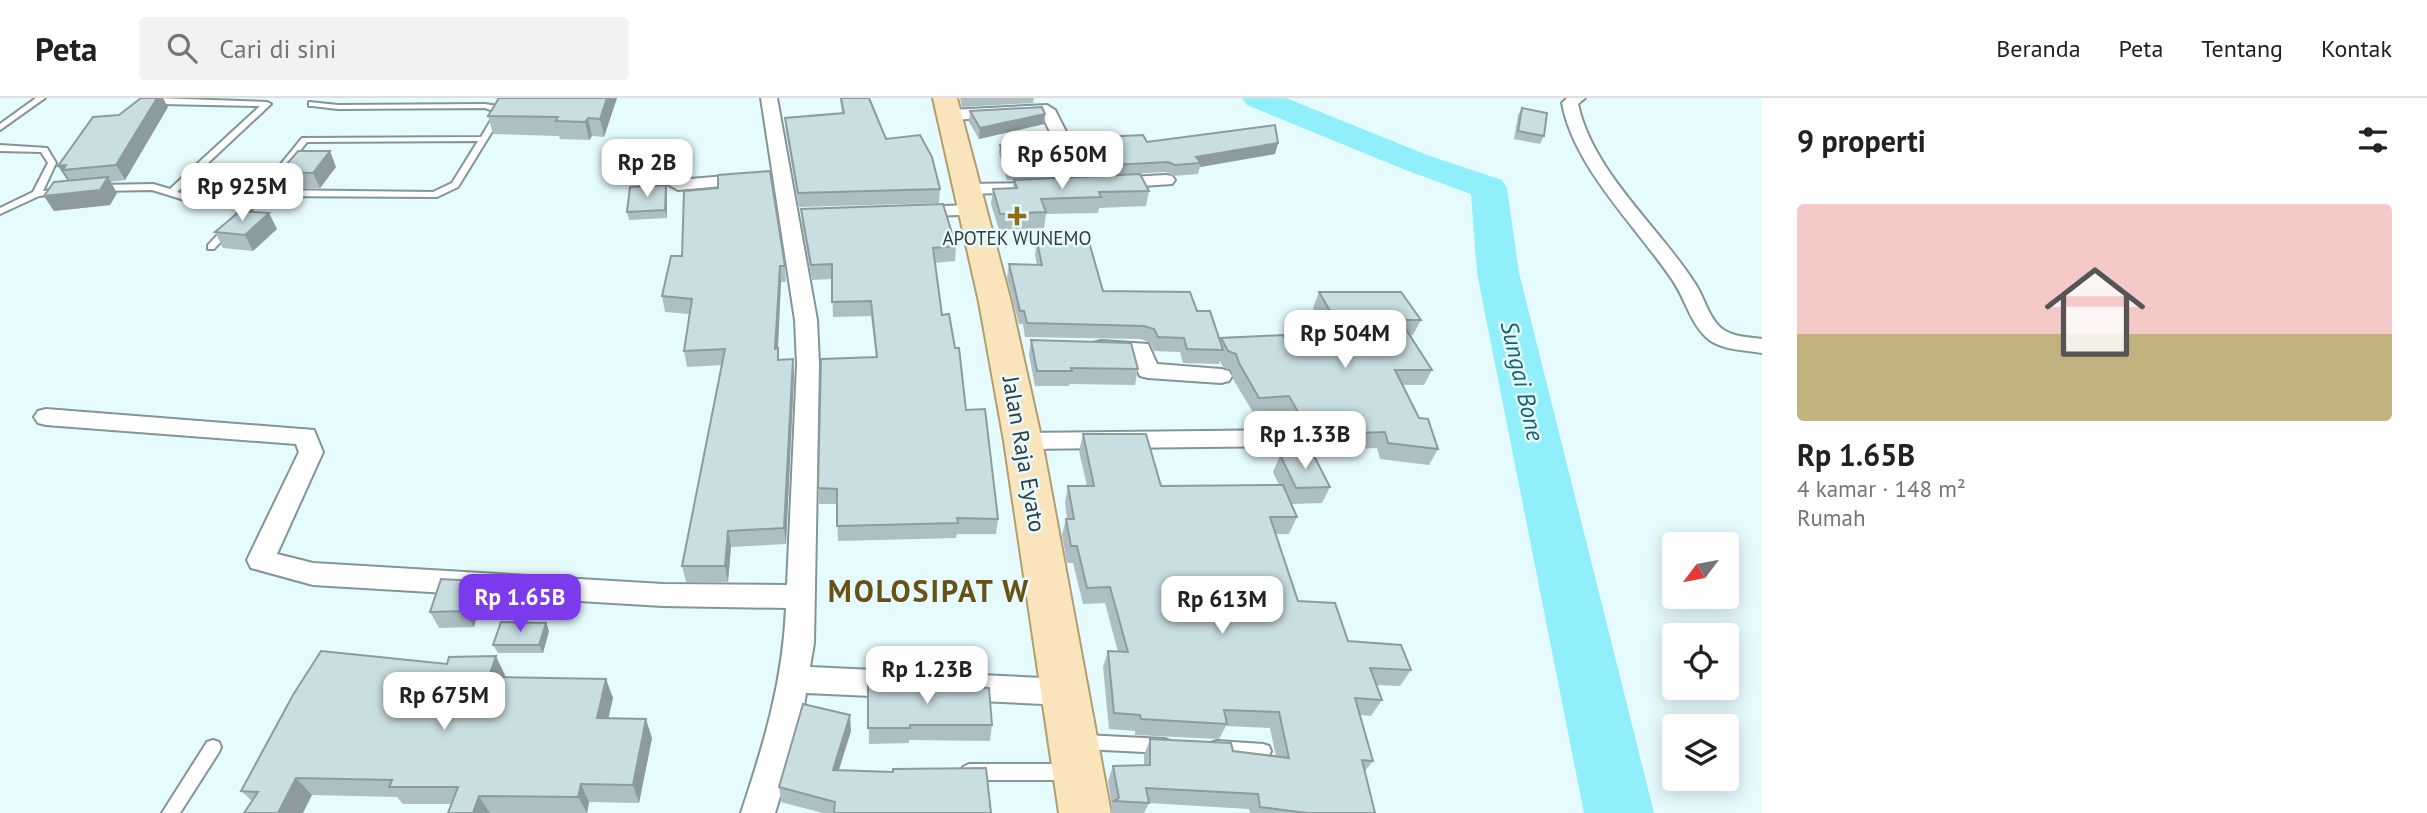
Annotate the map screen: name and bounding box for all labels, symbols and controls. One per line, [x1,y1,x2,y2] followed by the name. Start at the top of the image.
[139,17,629,80] search box
[35,27,97,70] text: Peta
[163,29,201,67] icon: search
[219,32,336,65] text: Cari di sini
[1996,33,2081,64] text: Beranda
[2119,33,2163,64] text: Peta
[2201,33,2283,64] text: Tentang
[2321,33,2392,64] text: Kontak
[1797,121,1926,160] text: 9 properti
[2354,121,2392,159] icon: filters
[997,132,1127,191] pin: Rp 650M
[1017,139,1107,168] text: Rp 650M
[598,140,696,199] pin: Rp 2B
[618,147,676,176] text: Rp 2B
[177,164,307,223] pin: Rp 925M
[197,171,287,200] text: Rp 925M
[1009,208,1025,224] marker: APOTEK WUNEMO
[942,226,1092,250] place label: APOTEK WUNEMO
[2032,249,2158,375] icon: home
[1280,310,1410,370] pin: Rp 504M
[1300,318,1390,347] text: Rp 504M
[1494,318,1551,444] water label: Sungai Bone
[996,373,1052,534] street label: Jalan Raja Eyato
[1233,412,1377,471] pin: Rp 1.33B
[1260,419,1350,448] text: Rp 1.33B
[1797,435,1915,474] text: Rp 1.65B
[1797,474,1966,503] text: 4 kamar · 148 m²
[1797,503,1866,532] text: Rumah
[1662,532,1740,609] north arrow
[1662,532,1739,791] map controls
[828,571,1030,610] district label: MOLOSIPAT W
[448,574,592,634] pin: Rp 1.65B
[1157,576,1287,636] pin: Rp 613M
[475,582,565,611] text: Rp 1.65B
[1177,584,1267,613] text: Rp 613M
[1662,623,1739,700] button: locate
[855,646,999,706] pin: Rp 1.23B
[882,654,972,683] text: Rp 1.23B
[379,672,509,732] pin: Rp 675M
[399,680,489,709] text: Rp 675M
[1662,714,1739,791] button: layers

